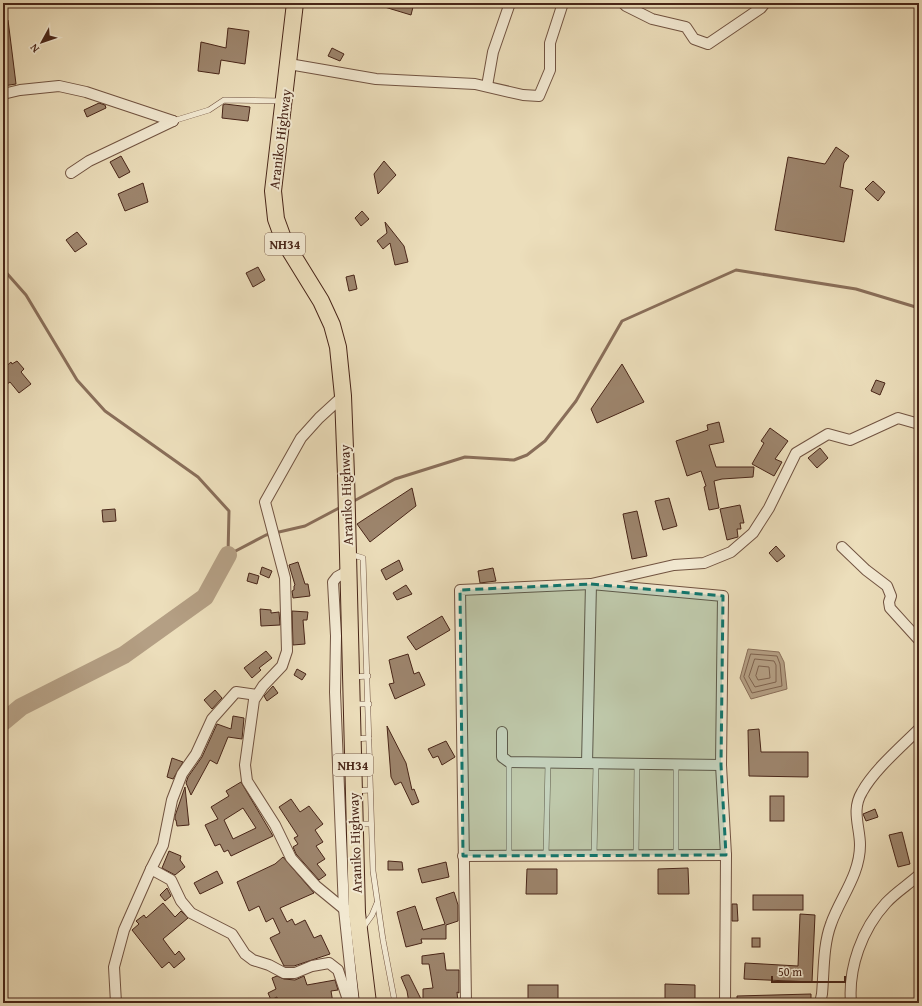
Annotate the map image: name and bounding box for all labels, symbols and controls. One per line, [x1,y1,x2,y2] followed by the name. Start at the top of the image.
[22,22,62,62] north arrow
[25,40,43,56] text: N
[264,88,296,190] street label: Araniko Highway
[265,233,305,255] road number: NH34
[334,444,358,546] street label: Araniko Highway
[333,754,373,776] road number: NH34
[343,792,367,894] street label: Araniko Highway
[772,958,845,984] scale bar
[778,963,802,980] text: 50 m

